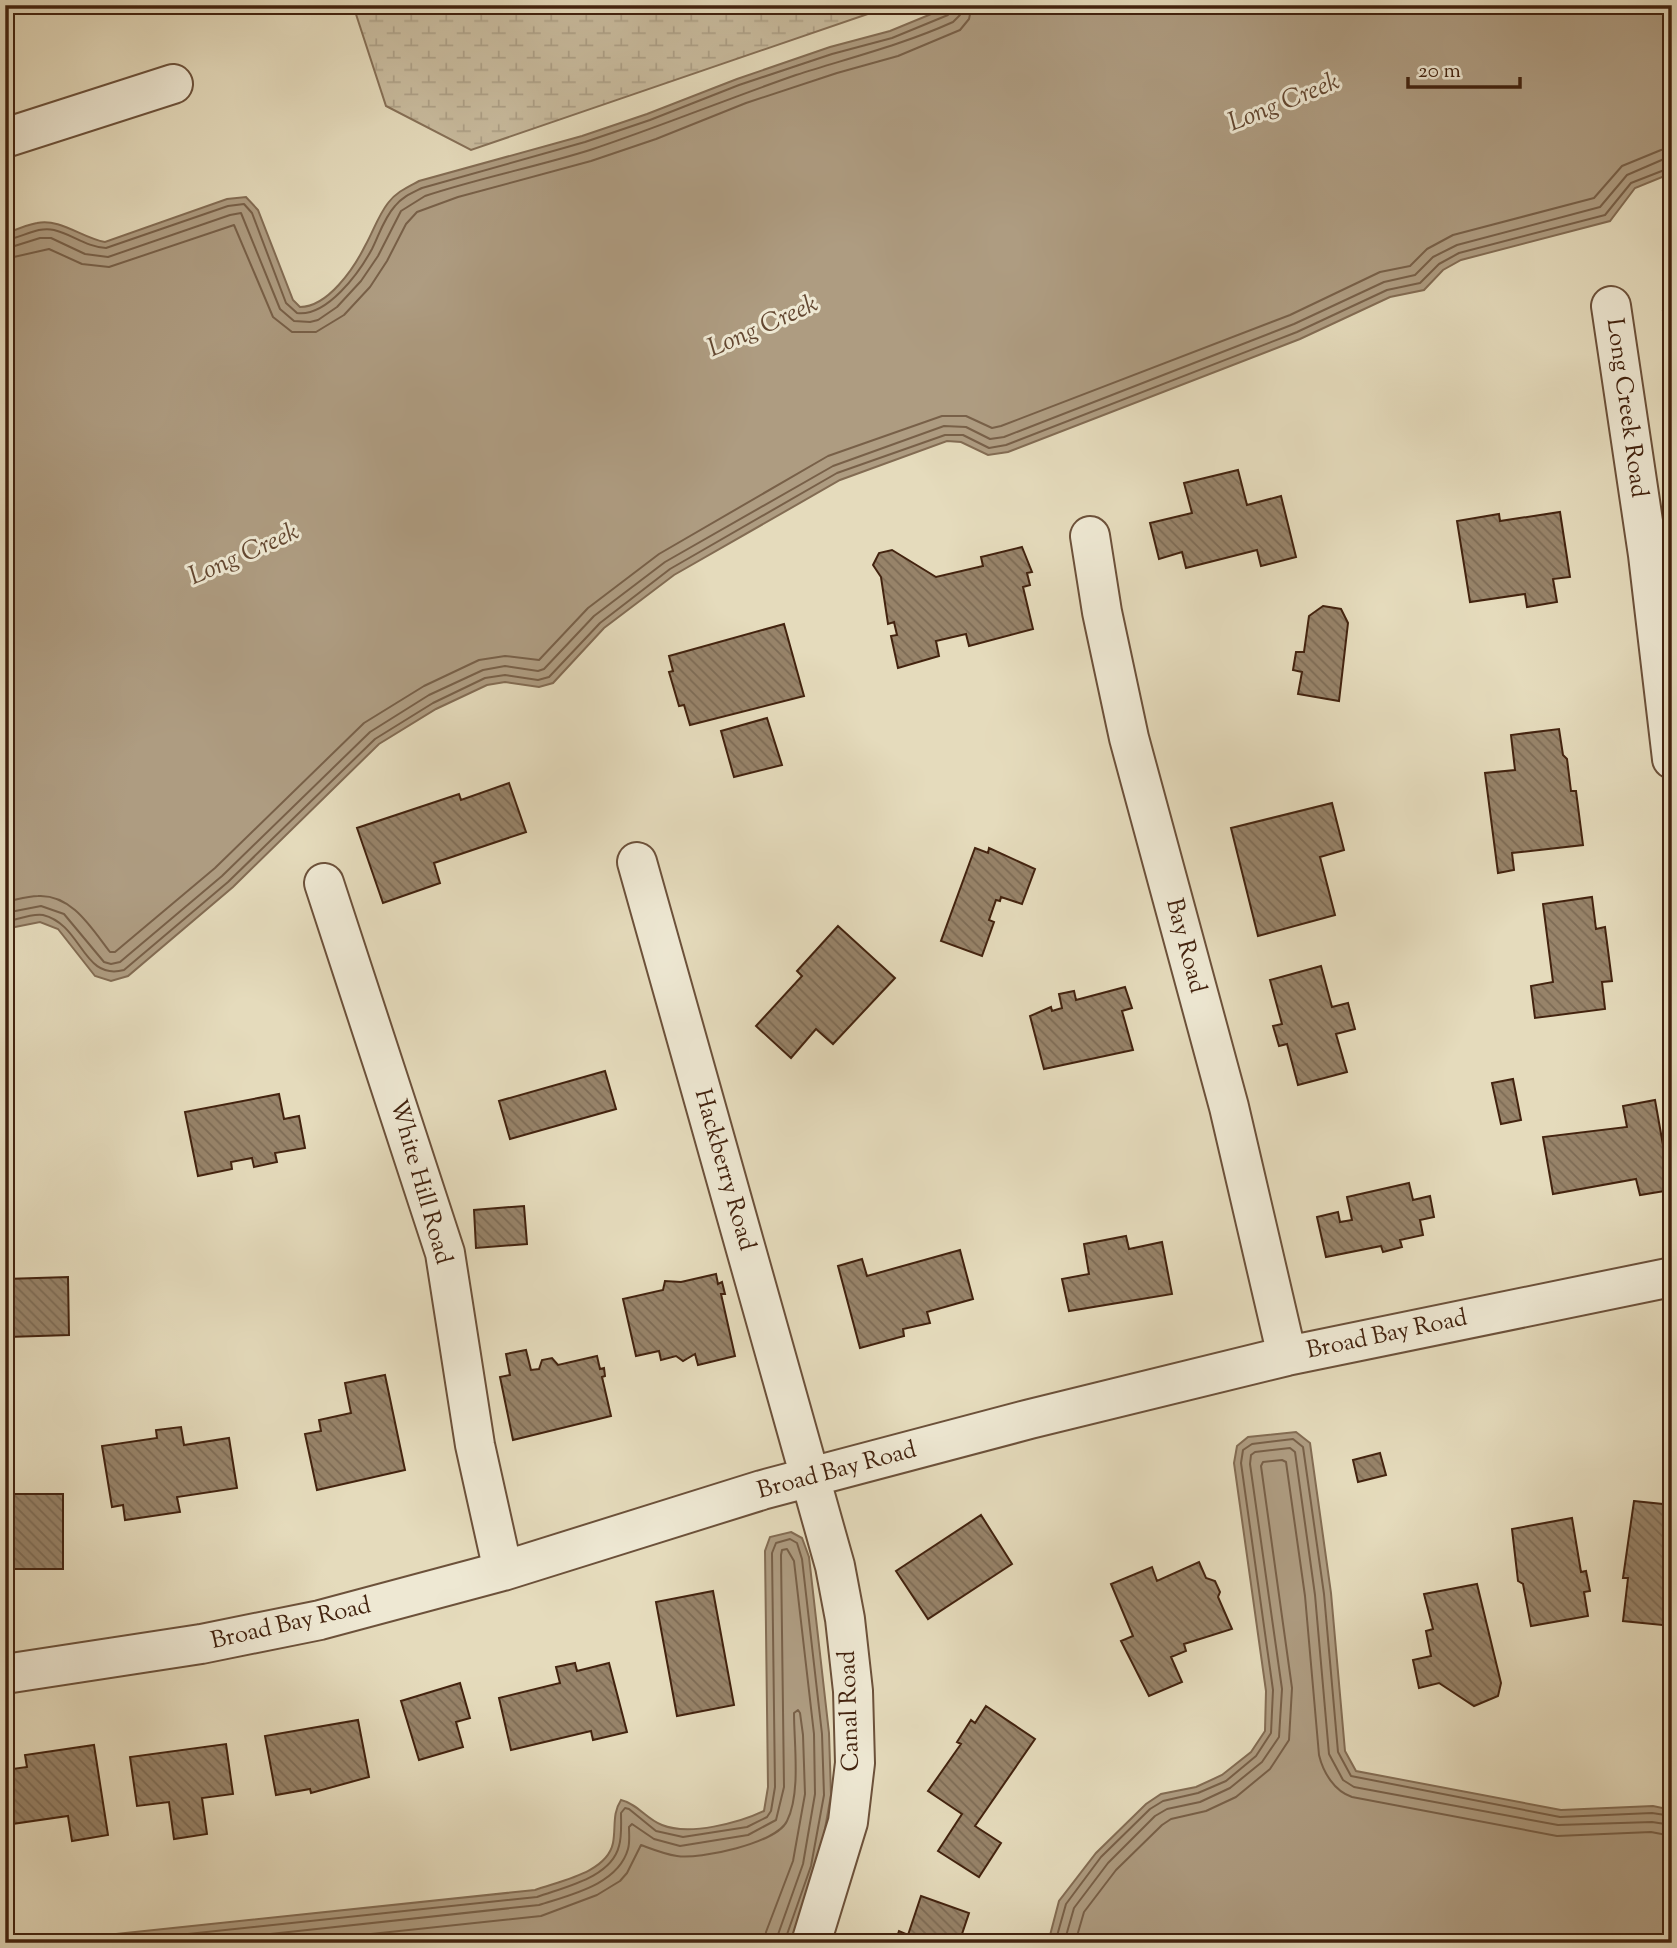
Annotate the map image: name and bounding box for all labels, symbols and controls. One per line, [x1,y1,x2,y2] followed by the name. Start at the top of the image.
[1408,46,1520,90] scale bar
[1418,57,1461,87] text: 20 m
[1223,64,1346,142] water label: Long Creek
[702,286,824,368] water label: Long Creek
[1597,316,1655,500] street label: Long Creek Road
[183,514,305,596] water label: Long Creek
[1156,895,1214,998] street label: Bay Road
[685,1085,763,1255] street label: Hackberry Road
[380,1096,460,1269] street label: White Hill Road
[1303,1301,1471,1369] street label: Broad Bay Road
[754,1433,921,1509] street label: Broad Bay Road
[208,1589,375,1659] street label: Broad Bay Road
[831,1649,869,1772] street label: Canal Road

